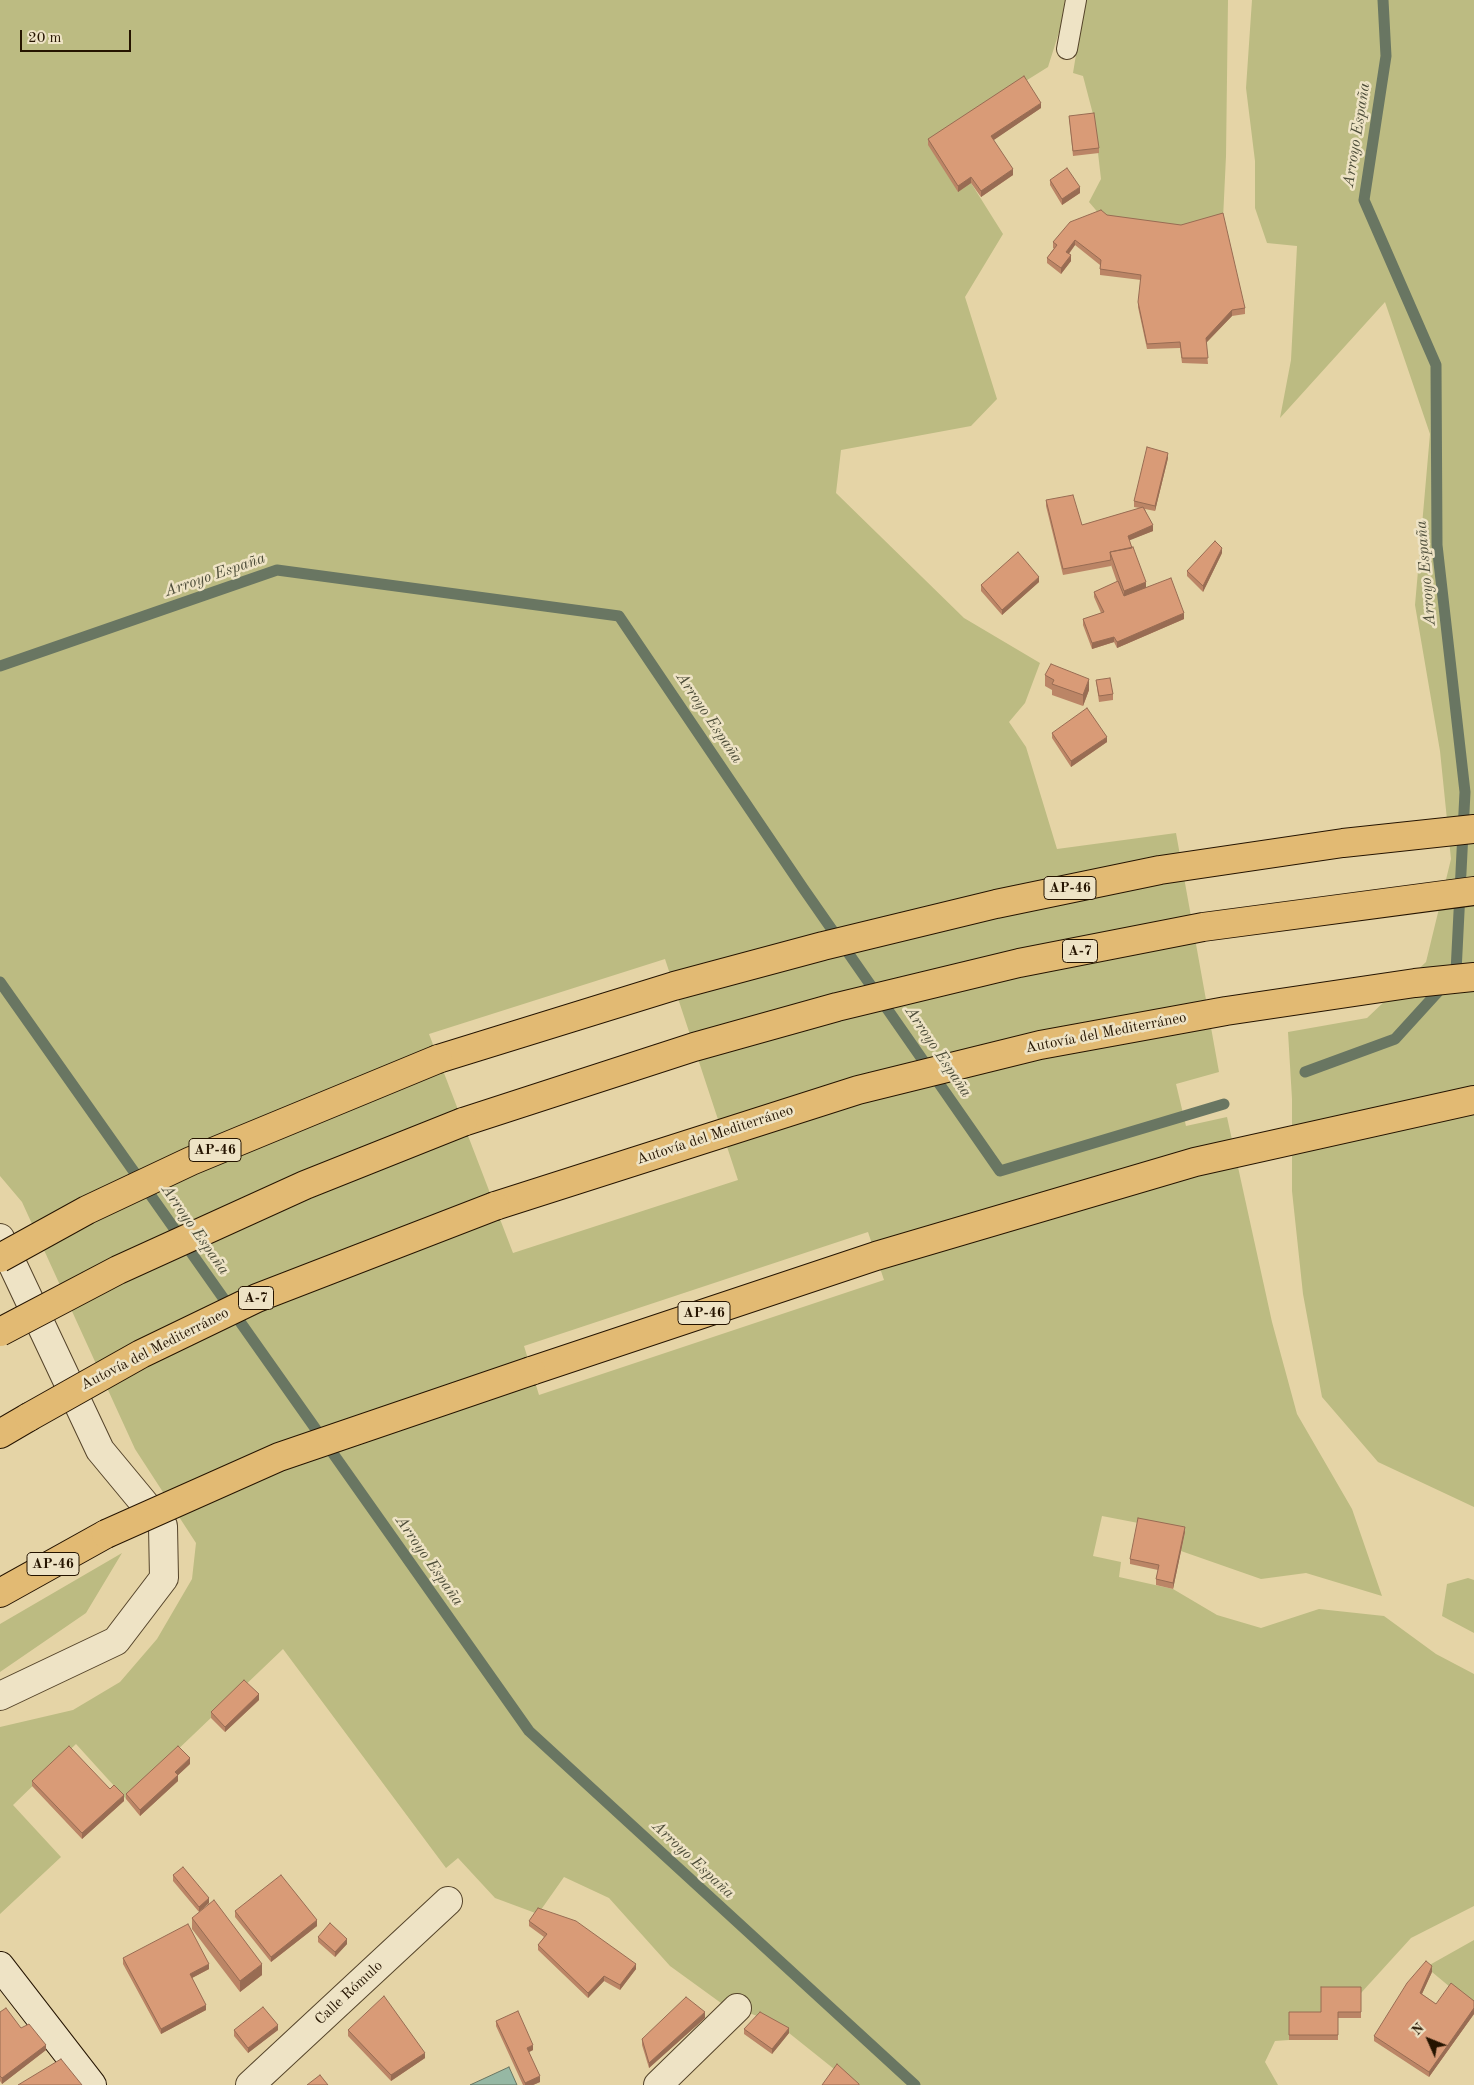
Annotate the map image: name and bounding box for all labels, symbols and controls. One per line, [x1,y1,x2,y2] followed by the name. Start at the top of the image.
[22,20,134,52] scale bar
[28,31,62,46] text: 20 m
[1339,81,1375,189] water label: Arroyo España
[1412,520,1440,626] water label: Arroyo España
[162,549,268,601] water label: Arroyo España
[671,669,747,767] water label: Arroyo España
[1044,876,1096,900] road number: AP-46
[1062,939,1098,962] road number: A-7
[900,1003,976,1101] water label: Arroyo España
[1024,1009,1188,1057] street label: Autovía del Mediterráneo
[634,1101,796,1169] street label: Autovía del Mediterráneo
[189,1138,241,1162] road number: AP-46
[157,1181,233,1279] water label: Arroyo España
[238,1286,274,1310] road number: A-7
[678,1302,730,1325] road number: AP-46
[78,1304,232,1394] street label: Autovía del Mediterráneo
[391,1512,467,1610] water label: Arroyo España
[27,1552,79,1576] road number: AP-46
[648,1817,738,1903] water label: Arroyo España
[311,1957,387,2029] street label: Calle Rómulo
[1404,2015,1454,2065] north arrow
[1409,2021,1427,2038] text: N

